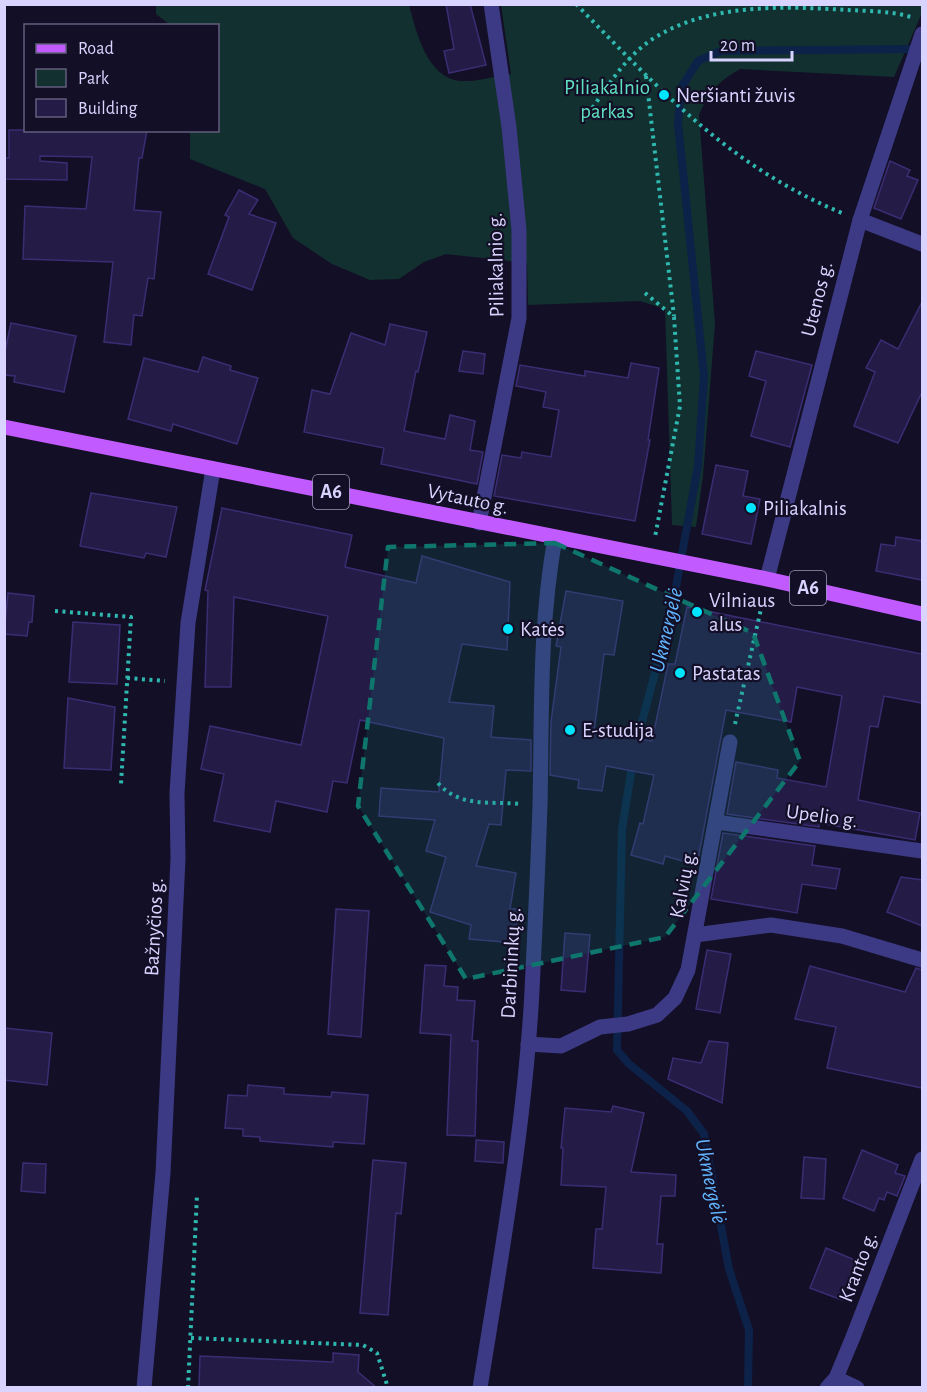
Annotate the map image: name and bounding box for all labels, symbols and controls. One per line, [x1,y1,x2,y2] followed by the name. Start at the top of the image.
[24,24,219,132] legend
[711,24,792,62] scale bar
[720,37,755,55] text: 20 m
[78,40,114,58] text: Road
[78,70,110,88] text: Park
[564,77,650,122] park label: Piliakalnio parkas
[676,85,796,106] place label: Neršianti žuvis
[657,88,671,102] marker: Neršianti žuvis
[78,100,138,118] text: Building
[485,212,507,318] street label: Piliakalnio g.
[798,259,836,339] street label: Utenos g.
[313,475,349,509] road number: A6
[425,480,511,518] street label: Vytauto g.
[763,498,847,519] place label: Piliakalnis
[744,501,758,515] marker: Piliakalnis
[790,571,826,605] road number: A6
[646,585,686,675] water label: Ukmergėlė
[709,590,775,635] place label: Vilniaus alus
[690,605,704,619] marker: Vilniaus alus
[520,619,565,640] place label: Katės
[501,622,515,636] marker: Katės
[692,663,760,684] place label: Pastatas
[673,666,687,680] marker: Pastatas
[582,720,655,741] place label: E-studija
[563,723,577,737] marker: E-studija
[785,801,859,831] street label: Upelio g.
[666,848,700,920] street label: Kalvių g.
[141,877,167,977] street label: Bažnyčios g.
[498,907,524,1019] street label: Darbininkų g.
[691,1136,731,1226] water label: Ukmergėlė
[835,1229,881,1305] street label: Kranto g.

